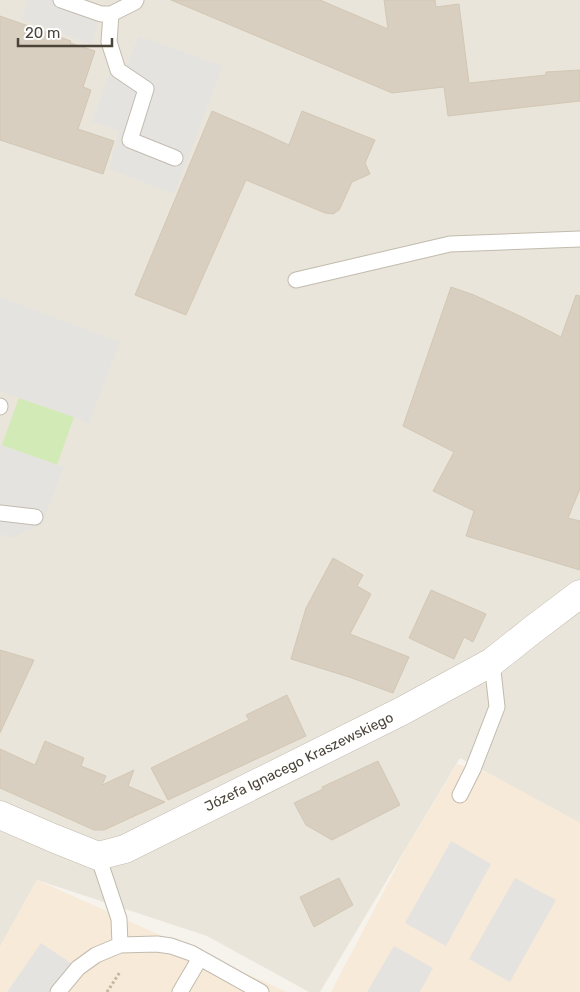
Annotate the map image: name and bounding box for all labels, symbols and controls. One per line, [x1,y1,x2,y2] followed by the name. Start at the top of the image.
[18,15,111,47] scale bar
[25,24,60,42] text: 20 m
[202,709,396,815] street label: Józefa Ignacego Kraszewskiego

